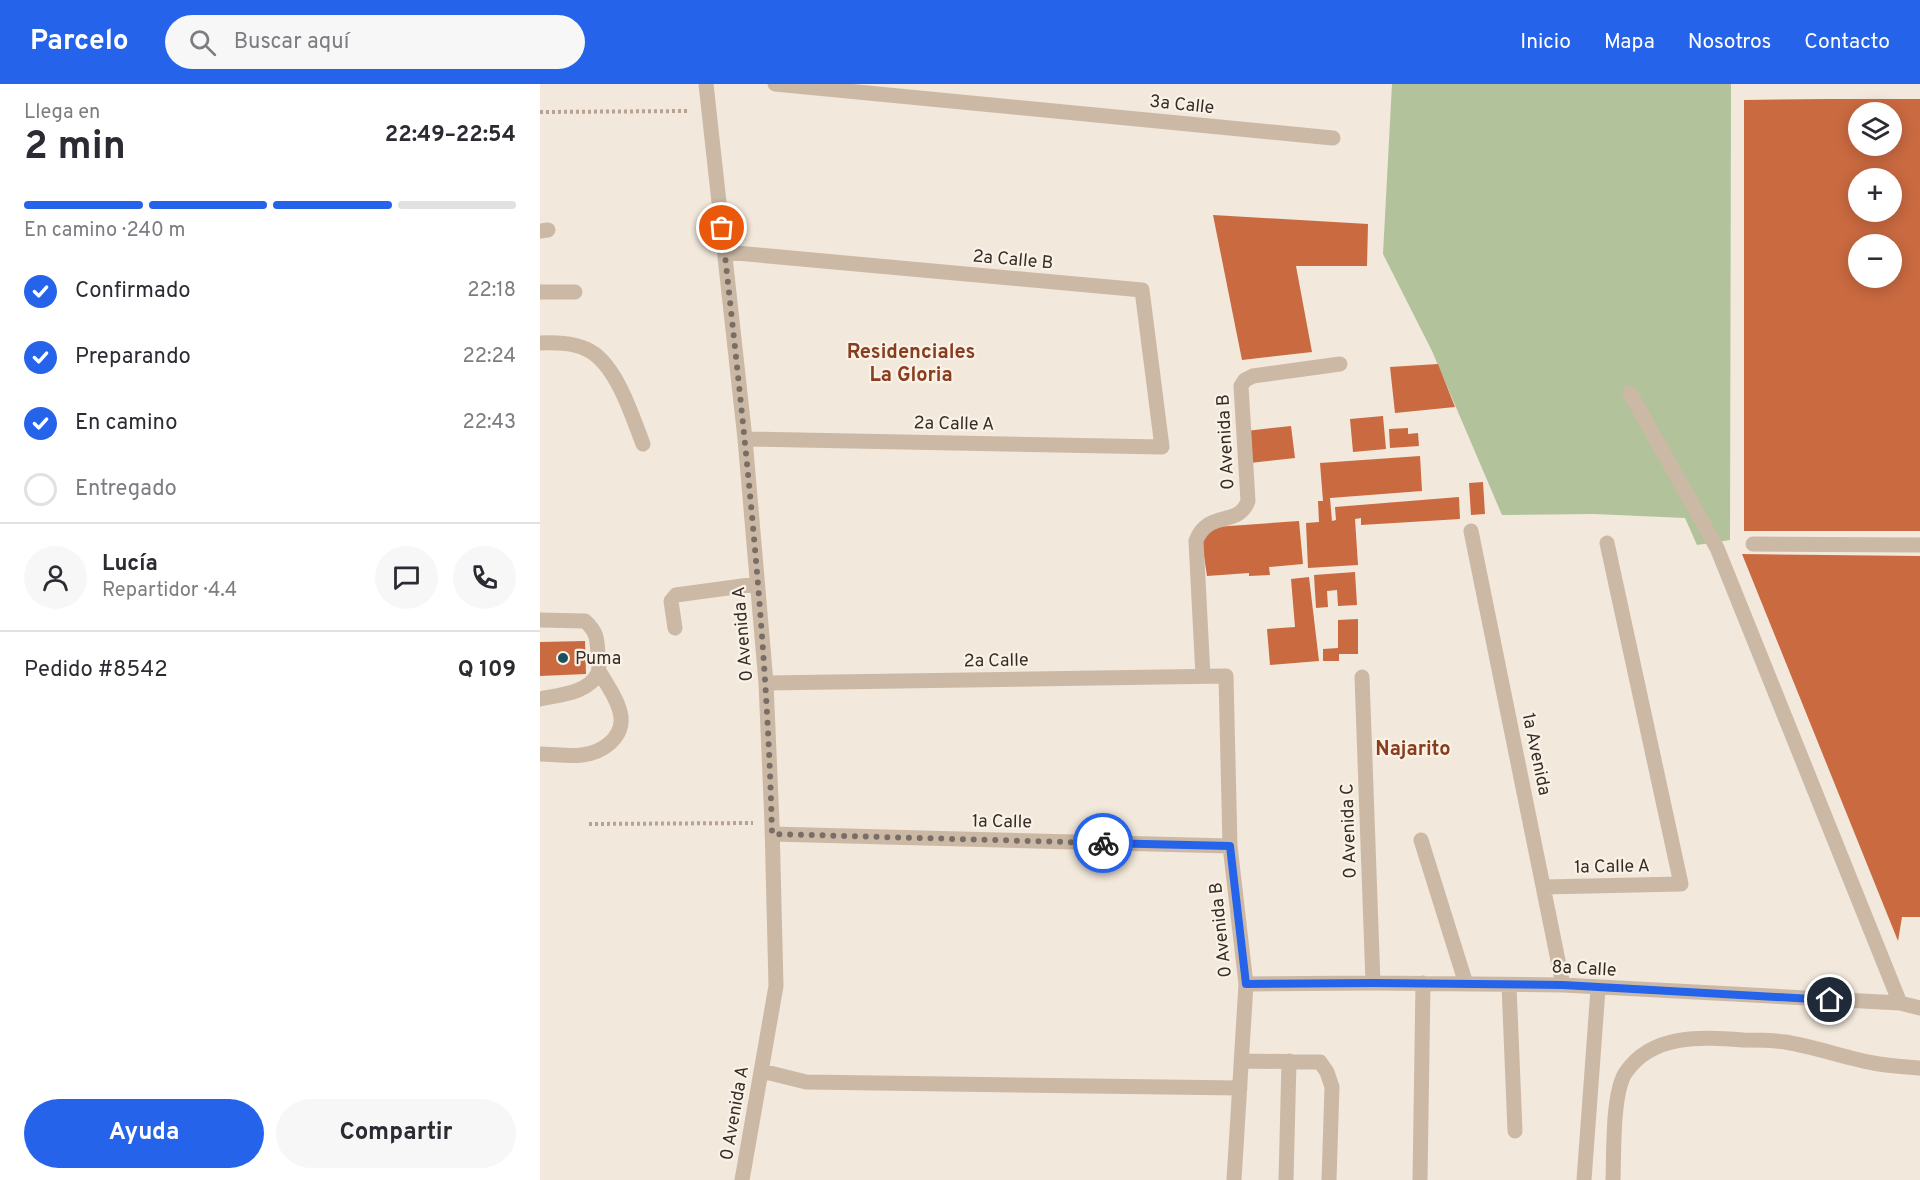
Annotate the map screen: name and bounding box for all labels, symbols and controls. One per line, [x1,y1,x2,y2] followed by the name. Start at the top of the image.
[165,15,585,69] search box
[30,24,129,60] text: Parcelo
[186,26,219,59] icon: search
[234,29,349,56] text: Buscar aquí
[1520,29,1571,56] text: Inicio
[1604,29,1655,56] text: Mapa
[1688,29,1771,56] text: Nosotros
[1804,29,1890,56] text: Contacto
[1148,91,1215,120] street label: 3a Calle
[24,100,100,126] text: Llega en
[1848,102,1902,288] map controls
[1848,102,1902,156] button: layers
[385,122,516,149] text: 22:49–22:54
[24,124,126,173] text: 2 min
[1848,168,1902,222] button: +
[696,202,747,253] pin
[705,211,738,244] icon: bag
[24,218,186,244] text: En camino · 240 m
[1848,234,1902,288] button: −
[972,246,1054,275] street label: 2a Calle B
[24,275,57,308] icon: check
[75,278,191,305] text: Confirmado
[467,278,516,304] text: 22:18
[847,340,975,389] district label: Residenciales La Gloria
[24,341,57,374] icon: check
[75,344,191,371] text: Preparando
[463,344,516,370] text: 22:24
[1213,394,1240,490] street label: 0 Avenida B
[24,407,57,440] icon: check
[75,410,177,437] text: En camino
[463,410,516,436] text: 22:43
[913,412,995,437] street label: 2a Calle A
[75,476,177,503] text: Entregado
[24,546,87,609] button: person
[375,546,438,609] button: chat
[453,546,516,609] button: phone
[102,551,158,578] text: Lucía
[102,578,237,604] text: Repartidor · 4.4
[728,585,759,682] street label: 0 Avenida A
[575,648,621,671] place label: Puma
[963,649,1029,674] street label: 2a Calle
[556,651,570,665] marker: Puma
[24,657,168,684] text: Pedido #8542
[458,657,516,684] text: Q 109
[1516,711,1555,798] street label: 1a Avenida
[1375,737,1451,763] district label: Najarito
[1336,783,1363,879] street label: 0 Avenida C
[972,810,1032,835] street label: 1a Calle
[1073,813,1133,873] courier
[1087,827,1120,860] icon: bike
[1574,855,1650,880] street label: 1a Calle A
[1205,881,1238,979] street label: 0 Avenida B
[1551,956,1617,983] street label: 8a Calle
[1804,974,1855,1025] pin
[1813,983,1846,1016] icon: home
[716,1064,755,1162] street label: 0 Avenida A
[24,1099,264,1168] button: Ayuda
[276,1099,516,1168] button: Compartir

